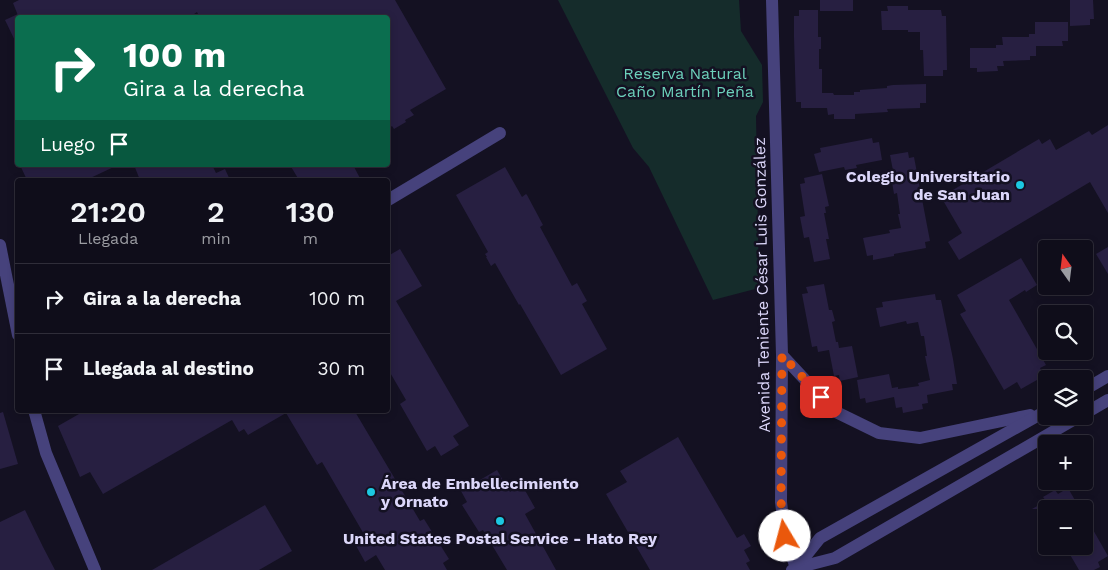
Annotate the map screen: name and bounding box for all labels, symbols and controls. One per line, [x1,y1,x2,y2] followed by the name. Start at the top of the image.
[123,34,226,76] text: 100 m
[40,35,105,100] icon: right
[616,64,754,101] park label: Reserva Natural Caño Martín Peña
[123,76,305,101] text: Gira a la derecha
[105,130,133,158] icon: arrive
[40,133,95,156] text: Luego
[750,137,774,433] street label: Avenida Teniente César Luis González
[846,167,1010,204] place label: Colegio Universitario de San Juan
[1014,179,1026,191] marker: Colegio Universitario de San Juan
[70,194,146,229] text: 21:20
[207,194,225,229] text: 2
[286,194,335,229] text: 130
[78,229,138,248] text: Llegada
[201,229,231,248] text: min
[303,229,318,248] text: m
[1038,240,1092,295] north arrow
[1038,240,1093,555] map controls
[40,285,68,313] icon: right
[83,287,241,310] text: Gira a la derecha
[309,287,365,310] text: 100 m
[1038,305,1093,360] button: search
[40,355,68,383] icon: arrive
[83,357,254,380] text: Llegada al destino
[318,357,365,380] text: 30 m
[1038,370,1093,425] button: layers
[800,376,842,418] pin
[807,383,835,411] icon: arrive
[1038,435,1093,490] button: +
[380,474,579,511] place label: Área de Embellecimiento y Ornato
[365,486,377,498] marker: Área de Embellecimiento y Ornato
[1038,500,1093,555] button: −
[758,509,810,561] position arrow
[494,515,506,527] marker: United States Postal Service - Hato Rey
[343,529,658,548] place label: United States Postal Service - Hato Rey

